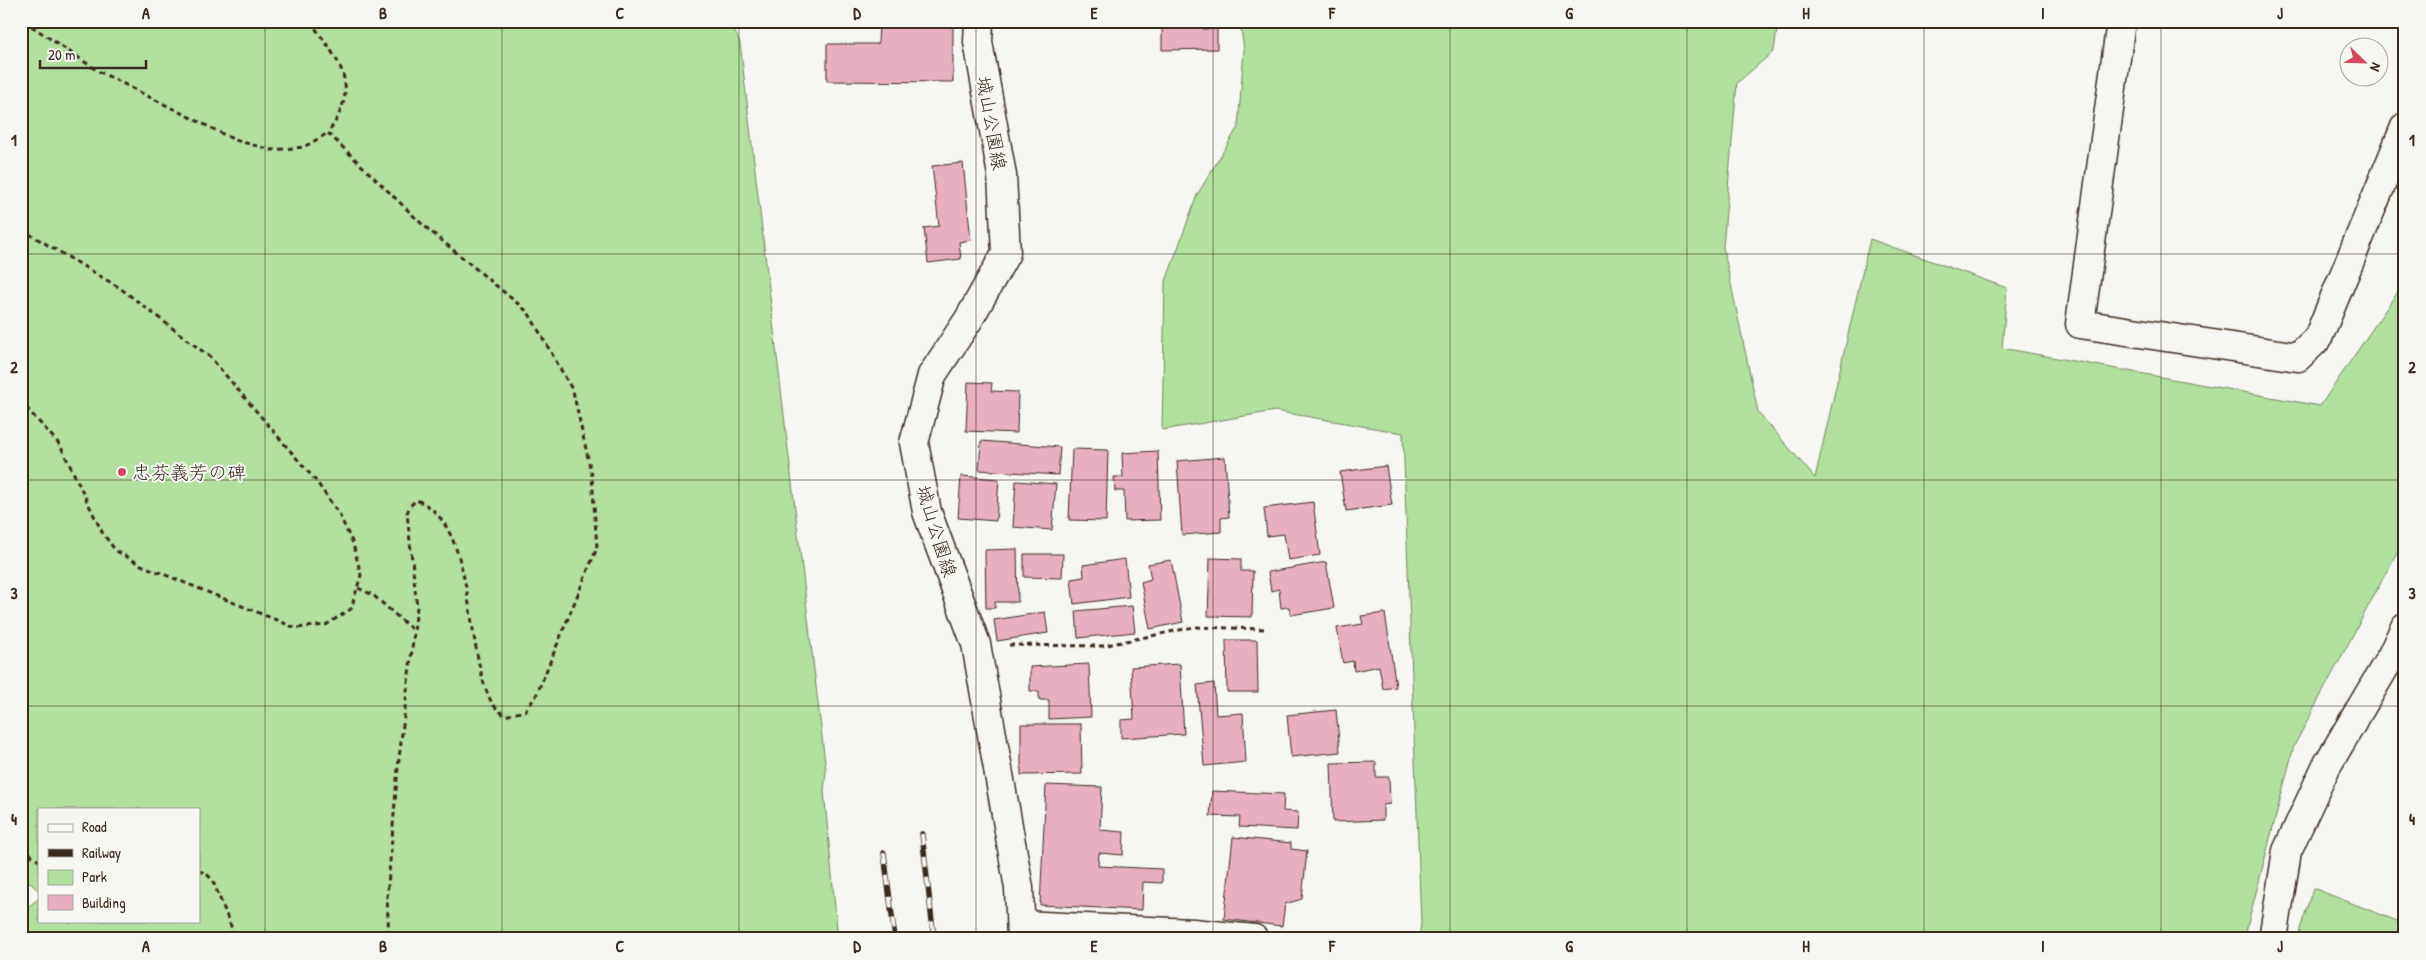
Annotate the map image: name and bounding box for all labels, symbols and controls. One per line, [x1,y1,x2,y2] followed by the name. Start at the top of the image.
[142,2,150,24] text: A
[379,2,387,24] text: B
[616,2,625,24] text: C
[853,2,861,24] text: D
[1090,2,1098,24] text: E
[1328,2,1336,24] text: F
[1565,2,1573,24] text: G
[1802,2,1810,24] text: H
[2041,2,2045,24] text: I
[2277,2,2283,24] text: J
[40,38,146,70] scale bar
[2338,38,2388,88] north arrow
[48,44,75,65] text: 20 m
[2366,60,2387,75] text: N
[971,74,1013,172] street label: 城山公園線
[11,129,17,151] text: 1
[2409,129,2415,151] text: 1
[10,356,18,378] text: 2
[2408,356,2416,378] text: 2
[132,459,246,485] place label: 忠芬義芳の碑
[116,466,128,478] marker: 忠芬義芳の碑
[911,482,963,580] street label: 城山公園線
[10,582,18,604] text: 3
[2408,582,2416,604] text: 3
[11,808,17,830] text: 4
[38,808,200,922] legend
[2409,808,2415,830] text: 4
[82,816,107,837] text: Road
[82,842,121,863] text: Railway
[82,866,107,887] text: Park
[82,892,126,913] text: Building
[142,935,150,957] text: A
[379,935,387,957] text: B
[616,935,625,957] text: C
[853,935,861,957] text: D
[1090,935,1098,957] text: E
[1328,935,1336,957] text: F
[1565,935,1573,957] text: G
[1802,935,1810,957] text: H
[2041,935,2045,957] text: I
[2277,935,2283,957] text: J

